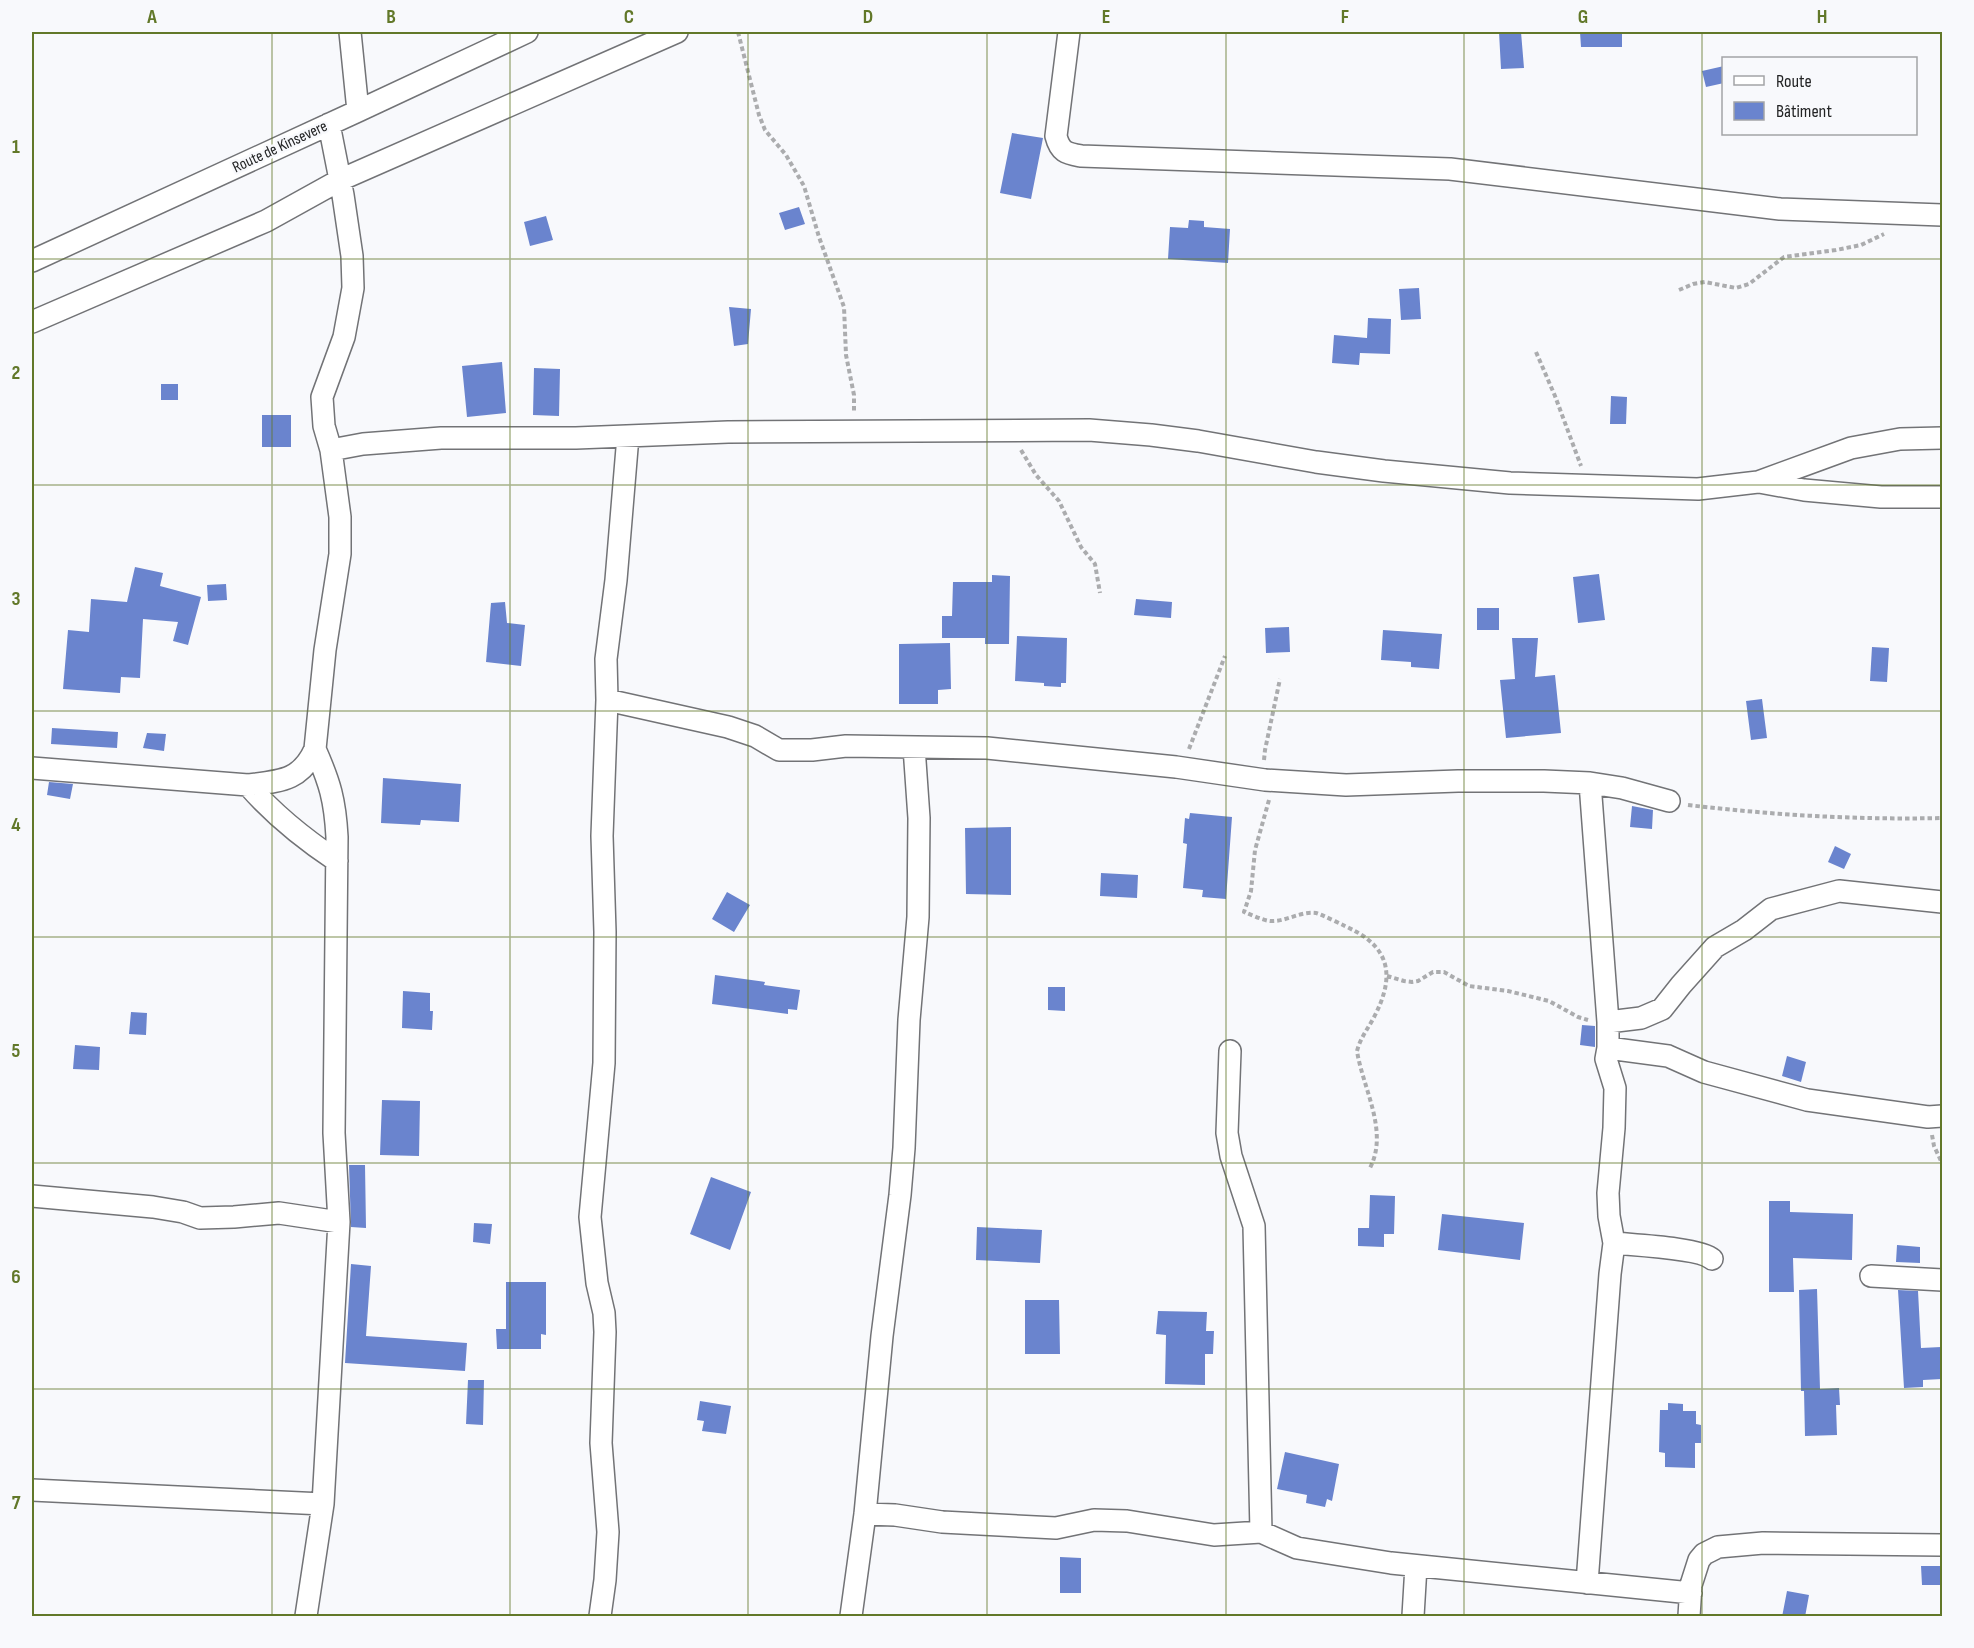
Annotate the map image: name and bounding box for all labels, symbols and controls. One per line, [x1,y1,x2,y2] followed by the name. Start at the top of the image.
[146,5,157,29] text: A
[386,5,396,29] text: B
[624,5,634,29] text: C
[863,5,873,29] text: D
[1102,5,1110,29] text: E
[1341,5,1349,29] text: F
[1578,5,1588,29] text: G
[1817,5,1827,29] text: H
[1722,57,1917,135] legend
[1776,71,1812,92] text: Route
[1776,101,1832,122] text: Bâtiment
[230,117,330,177] street label: Route de Kinsevere
[12,135,20,159] text: 1
[12,361,20,385] text: 2
[12,587,21,611] text: 3
[11,813,21,837] text: 4
[12,1039,21,1063] text: 5
[11,1265,21,1289] text: 6
[12,1491,21,1515] text: 7

